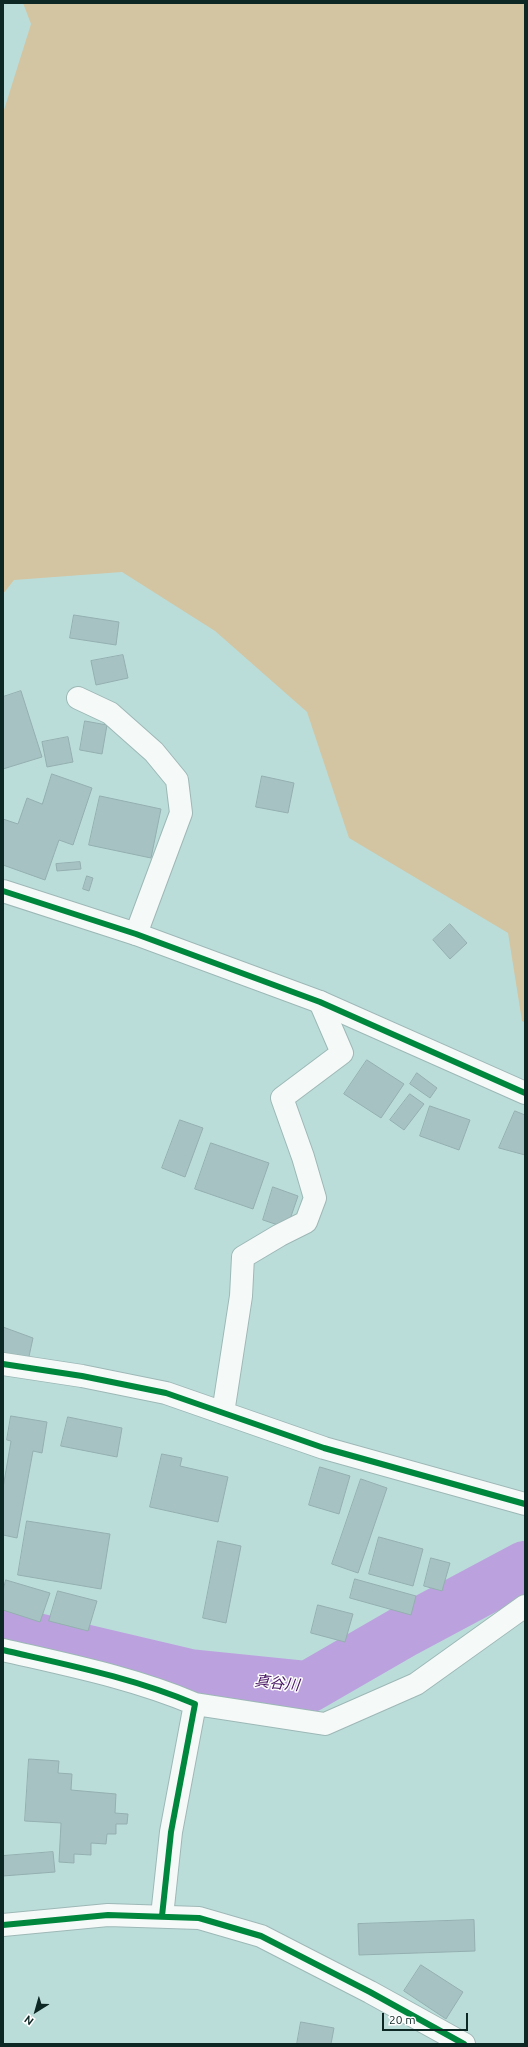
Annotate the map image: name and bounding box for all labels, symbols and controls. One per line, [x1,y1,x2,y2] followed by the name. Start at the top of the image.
[254,1672,300,1694] water label: 真谷川
[16,1991,56,2031] north arrow
[384,2005,470,2031] scale bar
[22,2013,36,2028] text: N
[389,2013,416,2026] text: 20 m

